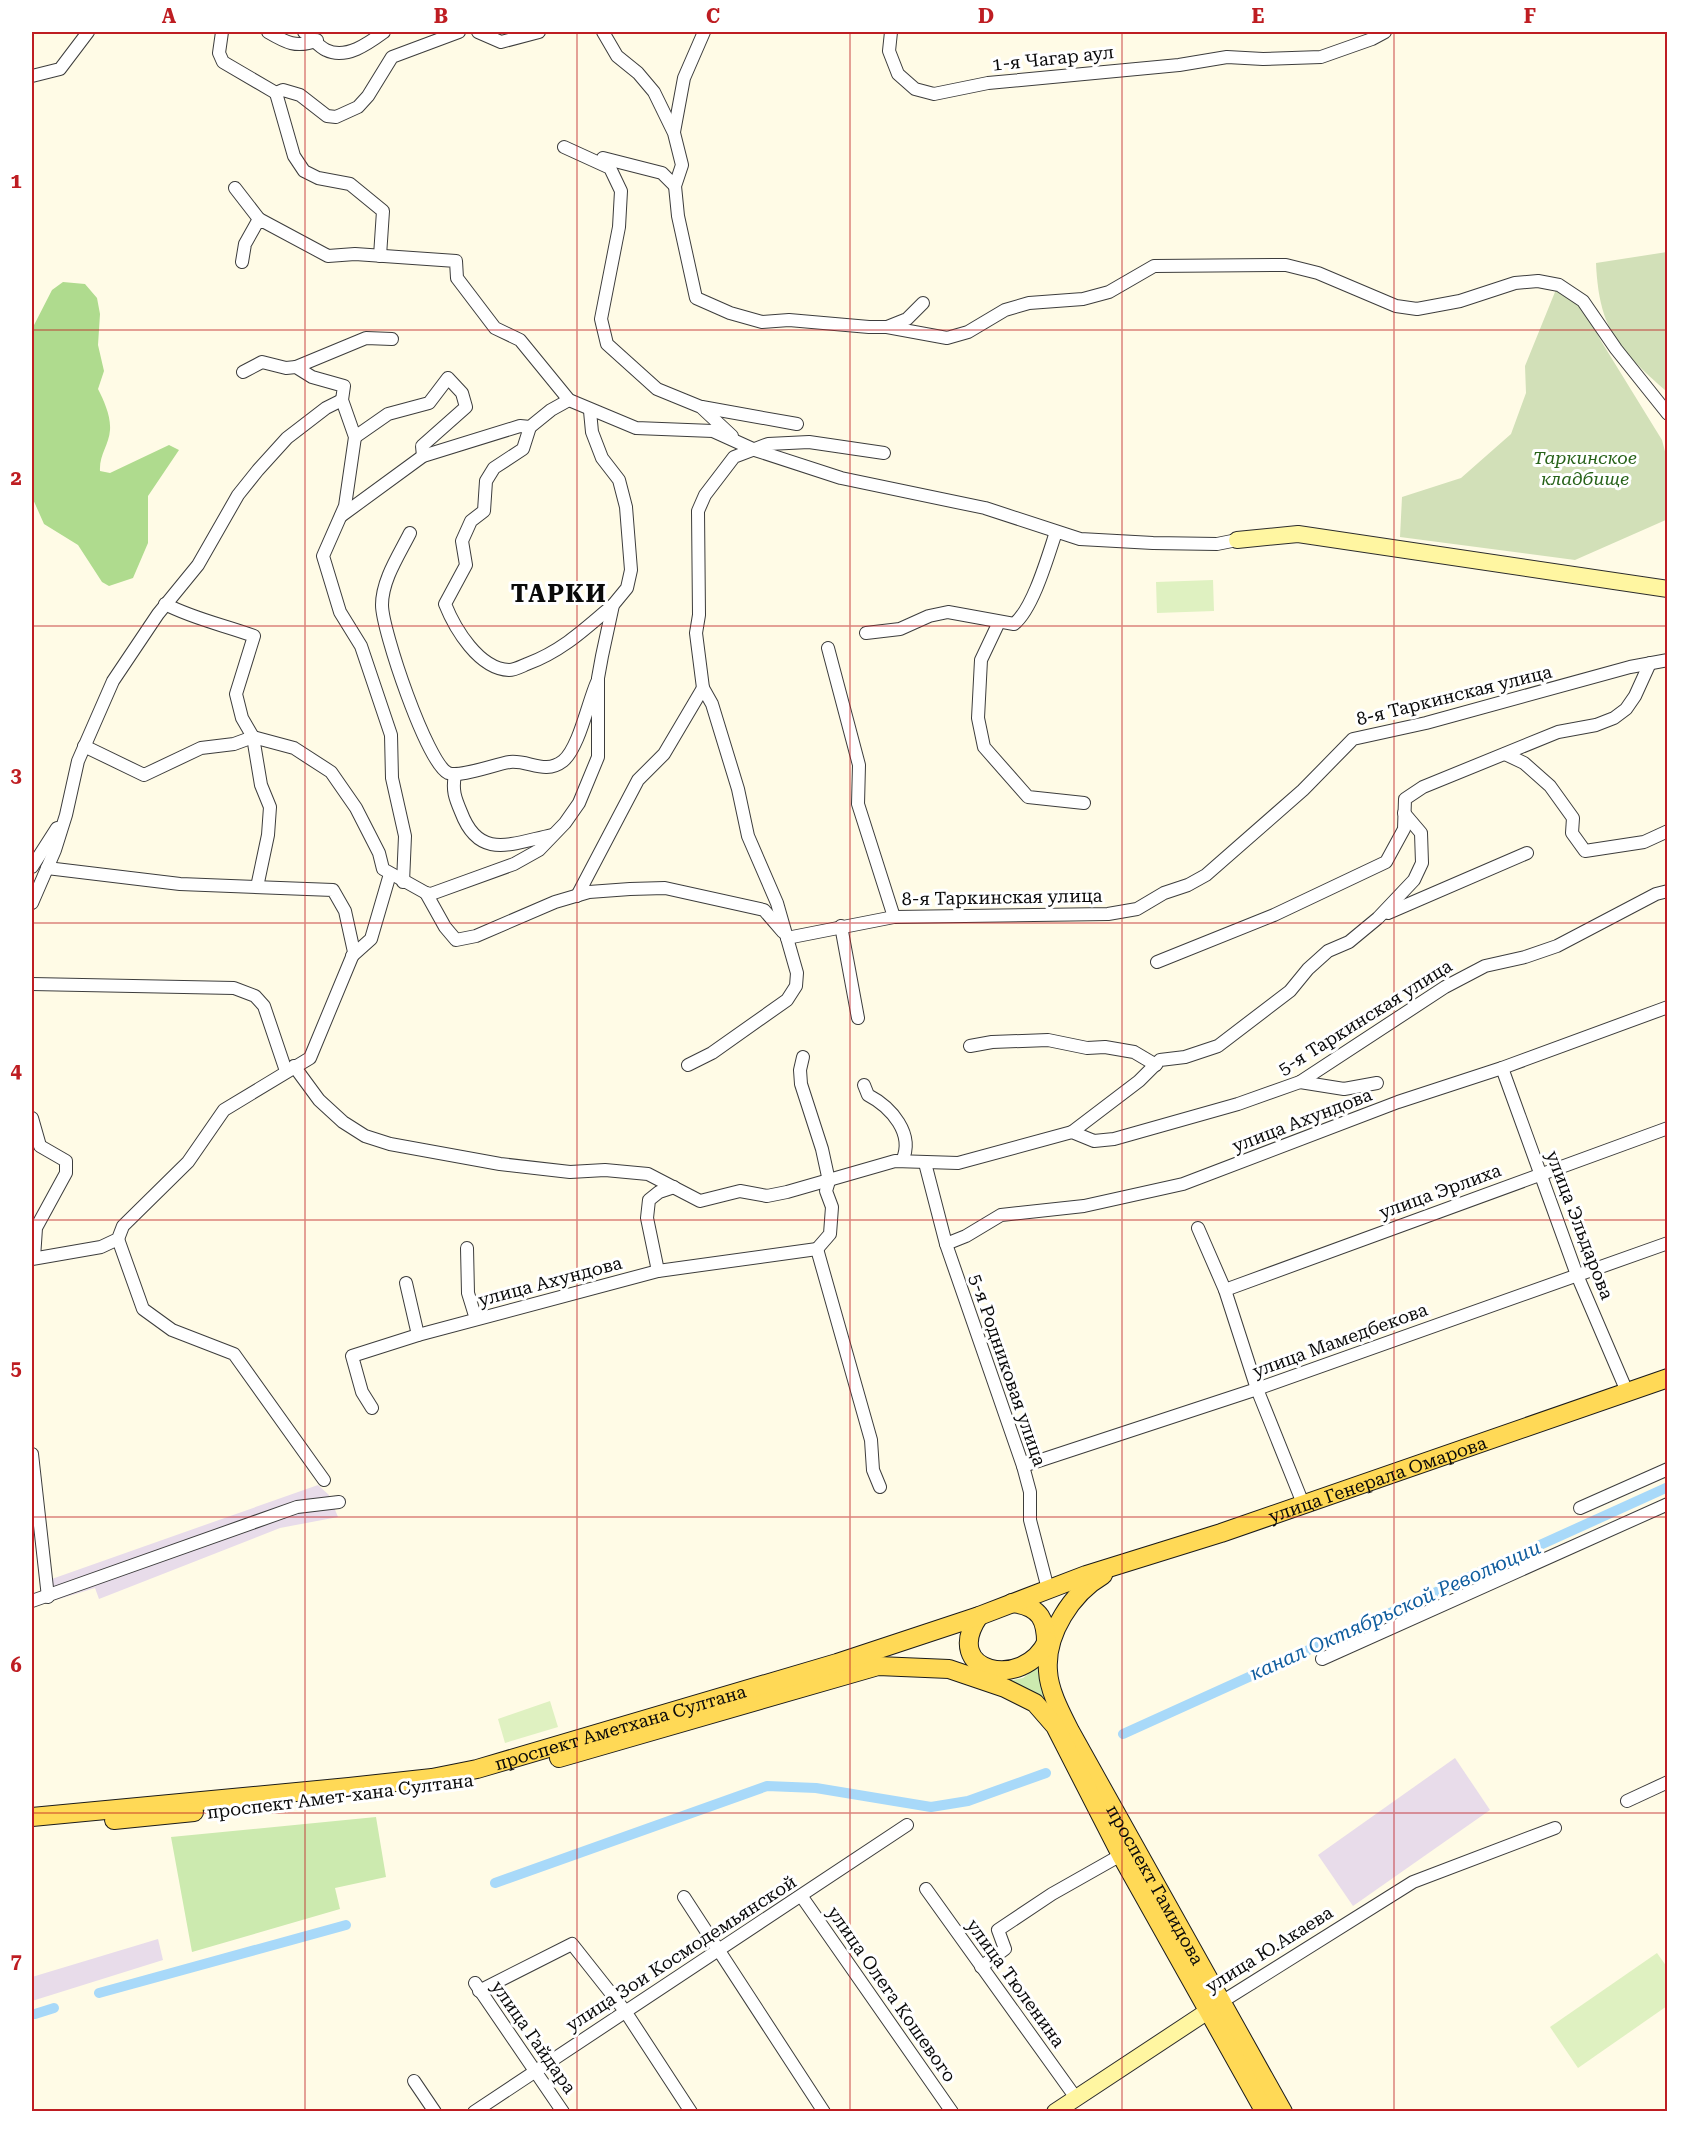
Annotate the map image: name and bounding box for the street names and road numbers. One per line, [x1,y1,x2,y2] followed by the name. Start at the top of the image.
[991,41,1115,75] street label: 1-я Чагар аул
[1354,660,1554,729] street label: 8-я Таркинская улица
[901,885,1103,909] street label: 8-я Таркинская улица
[1274,955,1456,1079] street label: 5-я Таркинская улица
[1229,1084,1375,1156] street label: улица Ахундова
[1542,1148,1618,1303] street label: улица Эльдарова
[1376,1159,1504,1223] street label: улица Эрлиха
[476,1252,624,1310] street label: улица Ахундова
[965,1271,1051,1469] street label: 5-я Родниковая улица
[1250,1298,1431,1381] street label: улица Мамедбекова
[1265,1431,1489,1526] street label: улица Генерала Омарова
[492,1680,749,1774] street label: проспект Аметхана Султана
[206,1769,475,1823] street label: проспект Амет-хана Султана
[1103,1801,1209,1968] street label: проспект Гамидова
[562,1871,800,2035] street label: улица Зои Космодемьянской
[1202,1901,1337,1997] street label: улица Ю.Акаева
[823,1902,961,2086] street label: улица Олега Кошевого
[962,1915,1070,2051] street label: улица Тюленина
[487,1976,581,2098] street label: улица Гайдара

